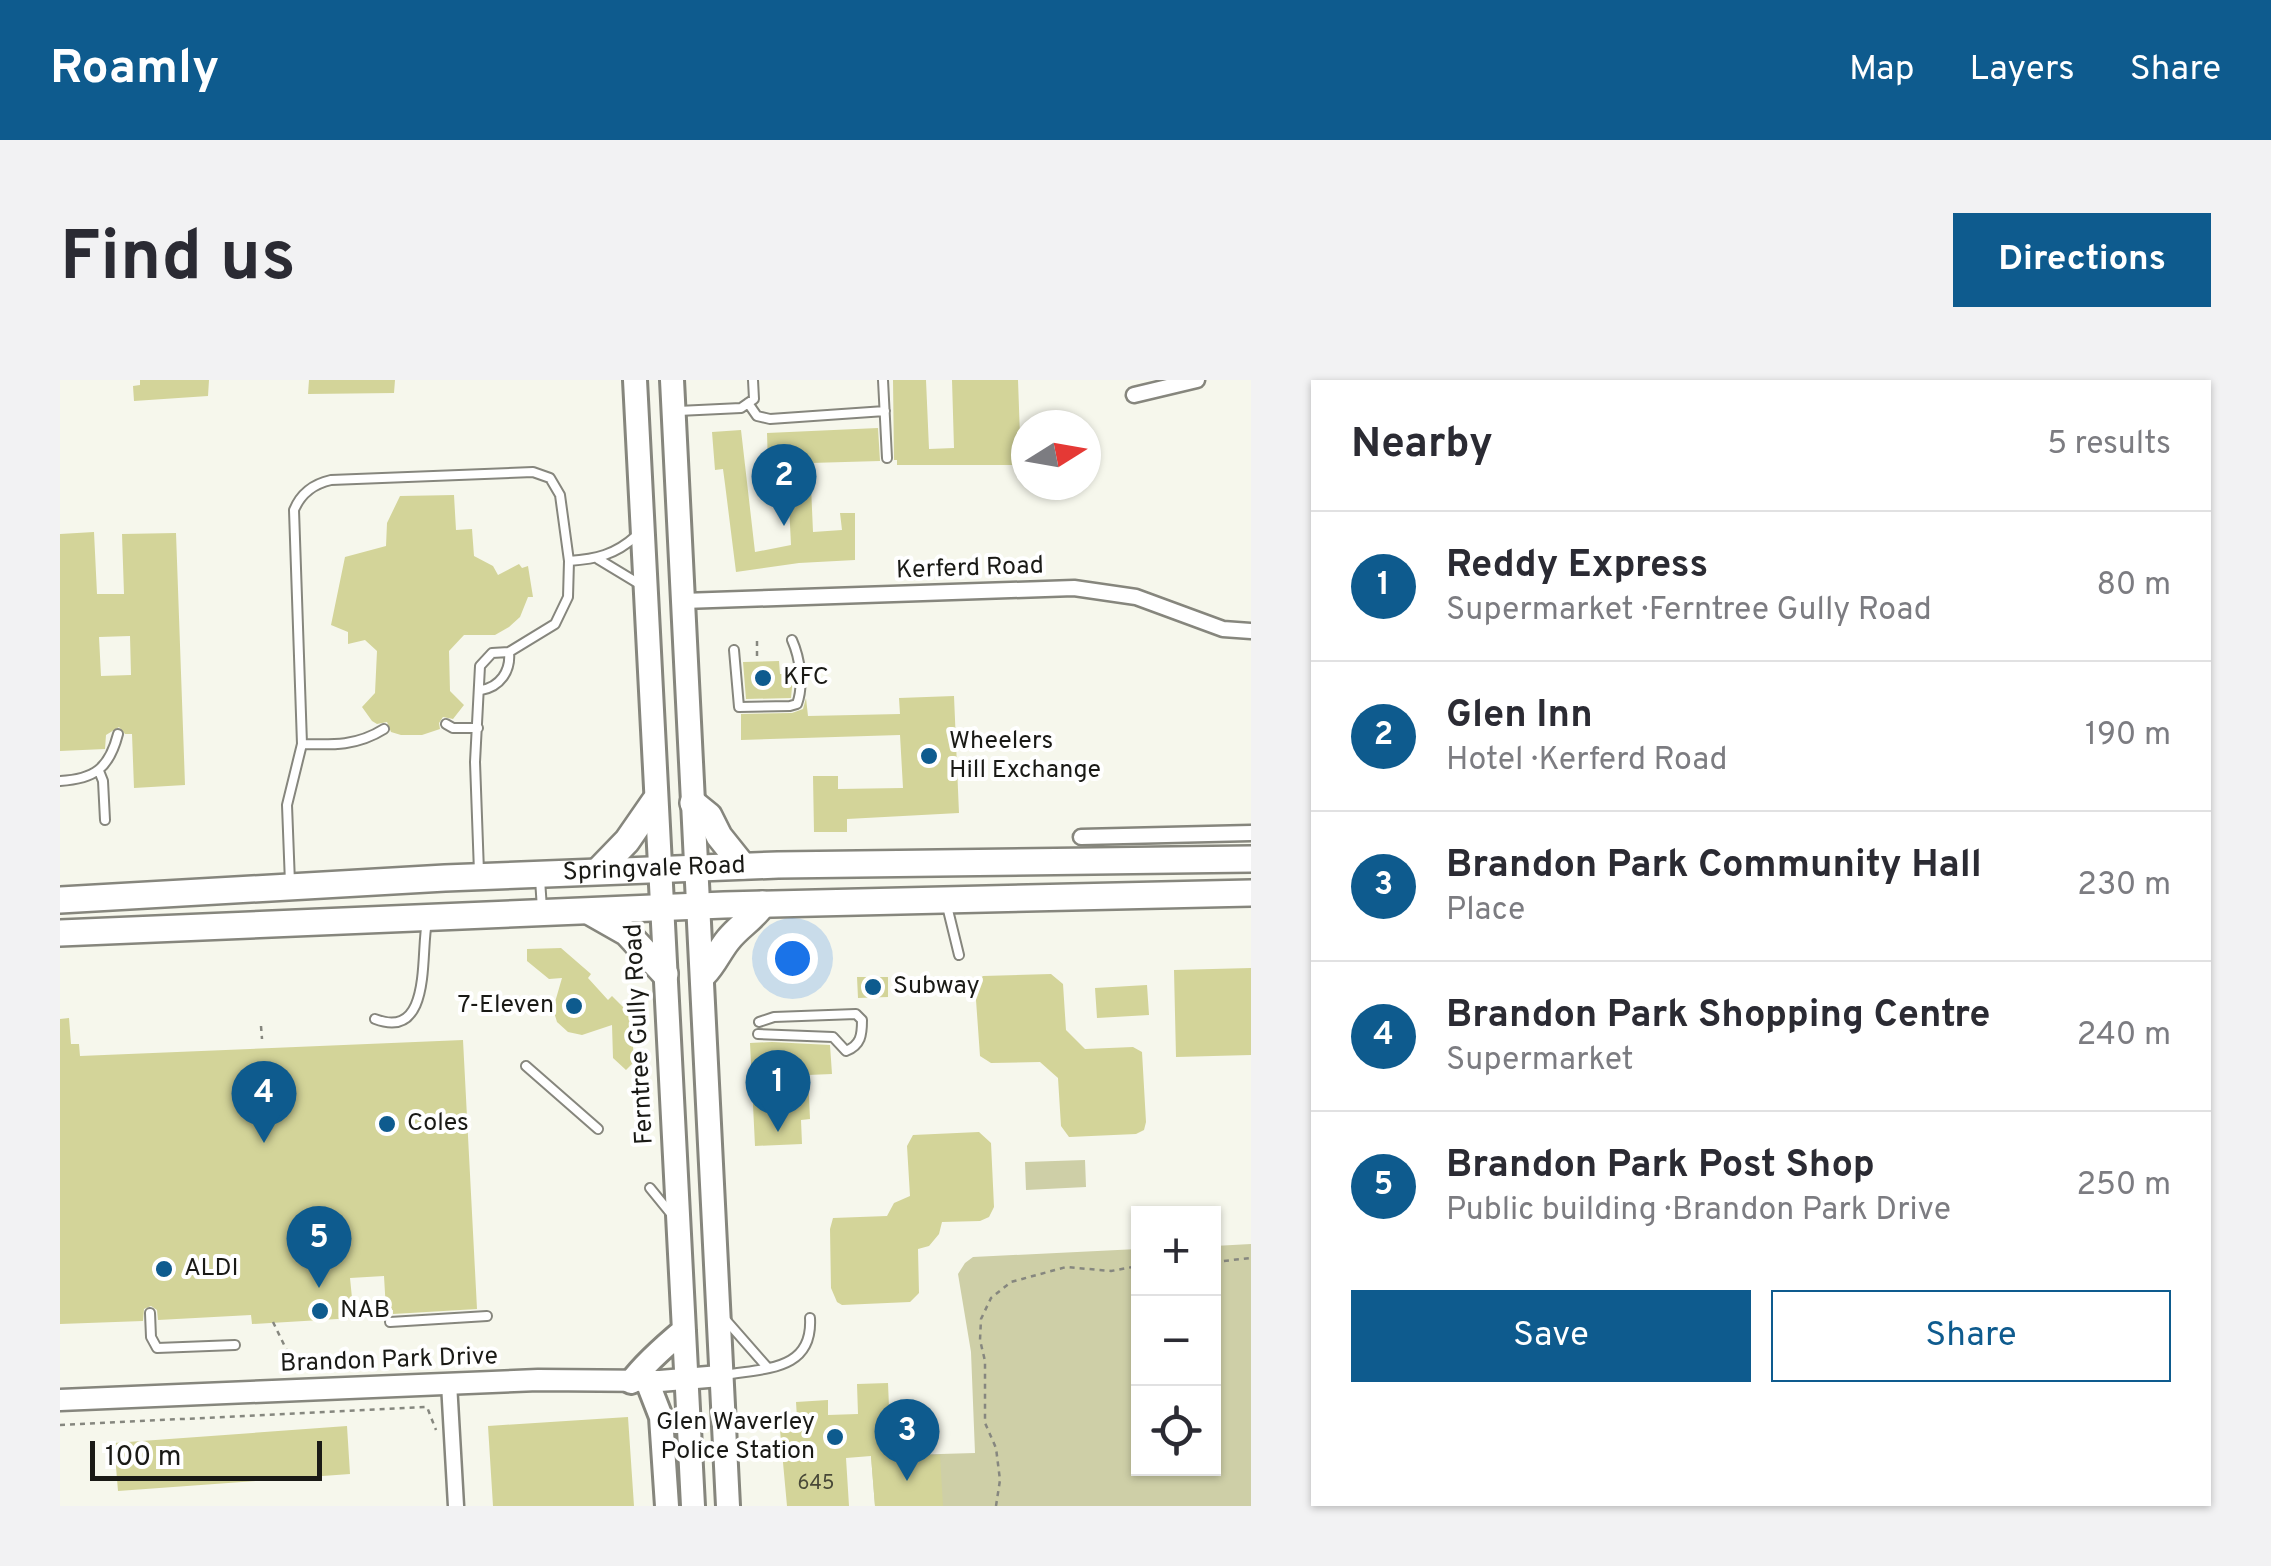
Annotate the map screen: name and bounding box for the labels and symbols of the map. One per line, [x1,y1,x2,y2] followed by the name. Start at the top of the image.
[1011,410,1101,500] north arrow
[752,444,816,526] pin: 2
[896,550,1044,588] street label: Kerferd Road
[783,662,829,694] place label: KFC
[752,667,774,689] marker: KFC
[949,726,1101,787] place label: Wheelers Hill Exchange
[918,745,940,767] marker: Wheelers Hill Exchange
[562,850,746,889] street label: Springvale Road
[618,923,662,1145] street label: Ferntree Gully Road
[767,933,818,984] your location
[893,971,980,1003] place label: Subway
[862,976,884,998] marker: Subway
[458,990,554,1022] place label: 7-Eleven
[563,995,585,1017] marker: 7-Eleven
[746,1050,810,1132] pin: 1
[232,1060,296,1143] pin: 4
[407,1108,469,1140] place label: Coles
[376,1113,398,1135] marker: Coles
[286,1206,352,1288] pin: 5
[184,1253,238,1285] place label: ALDI
[153,1258,175,1280] marker: ALDI
[340,1295,390,1327] place label: NAB
[309,1300,331,1322] marker: NAB
[279,1341,499,1381] street label: Brandon Park Drive
[874,1398,940,1481] pin: 3
[656,1407,815,1468] place label: Glen Waverley Police Station
[824,1426,846,1448] marker: Glen Waverley Police Station
[90,1436,322,1480] scale bar
[798,1471,834,1497] house number: 645

